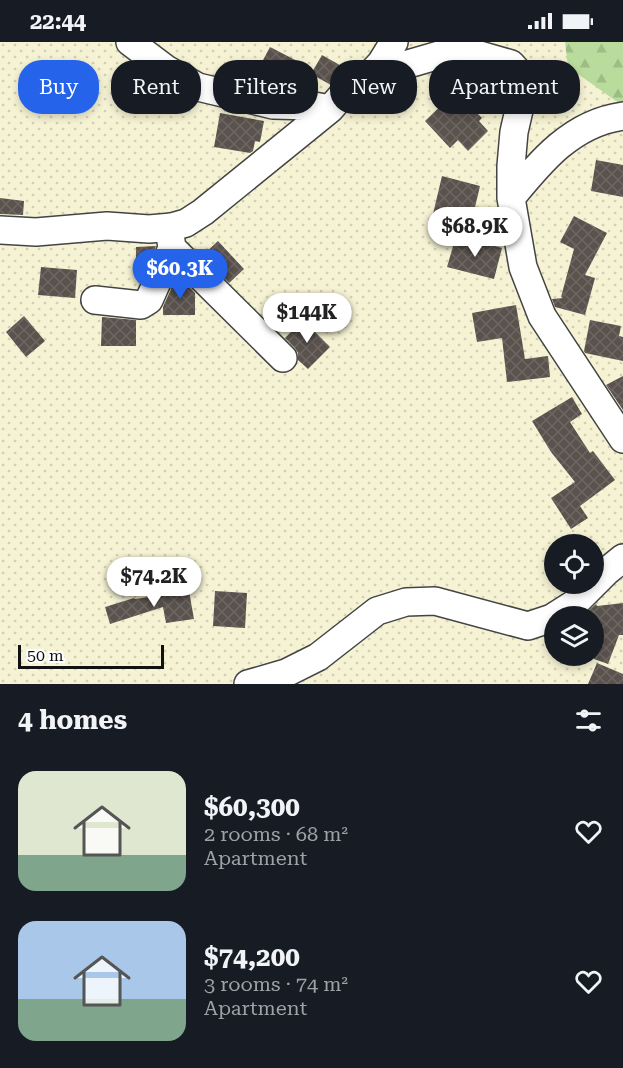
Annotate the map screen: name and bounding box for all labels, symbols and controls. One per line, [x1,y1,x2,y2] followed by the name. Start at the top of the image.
[30,9,86,34] text: 22:44
[18,60,99,114] chip: Buy
[111,60,201,114] chip: Rent
[213,60,318,114] chip: Filters
[330,60,417,114] chip: New
[429,60,580,114] chip: Apartment
[426,207,524,258] pin: $68.9K
[442,214,508,238] text: $68.9K
[131,249,229,300] pin: $60.3K
[147,256,213,280] text: $60.3K
[265,293,349,344] pin: $144K
[277,300,337,324] text: $144K
[544,534,604,666] map controls
[544,534,604,594] button: locate
[105,557,203,608] pin: $74.2K
[121,564,187,588] text: $74.2K
[544,606,604,666] button: layers
[18,642,164,670] scale bar
[27,646,64,665] text: 50 m
[572,704,605,737] icon: filters
[18,705,127,735] text: 4 homes
[204,792,300,822] text: $60,300
[66,795,138,867] icon: home
[572,815,605,848] icon: heart
[204,822,348,846] text: 2 rooms · 68 m²
[204,846,307,870] text: Apartment
[204,942,300,972] text: $74,200
[66,945,138,1017] icon: home
[572,965,605,998] icon: heart
[204,972,348,996] text: 3 rooms · 74 m²
[204,996,307,1020] text: Apartment

